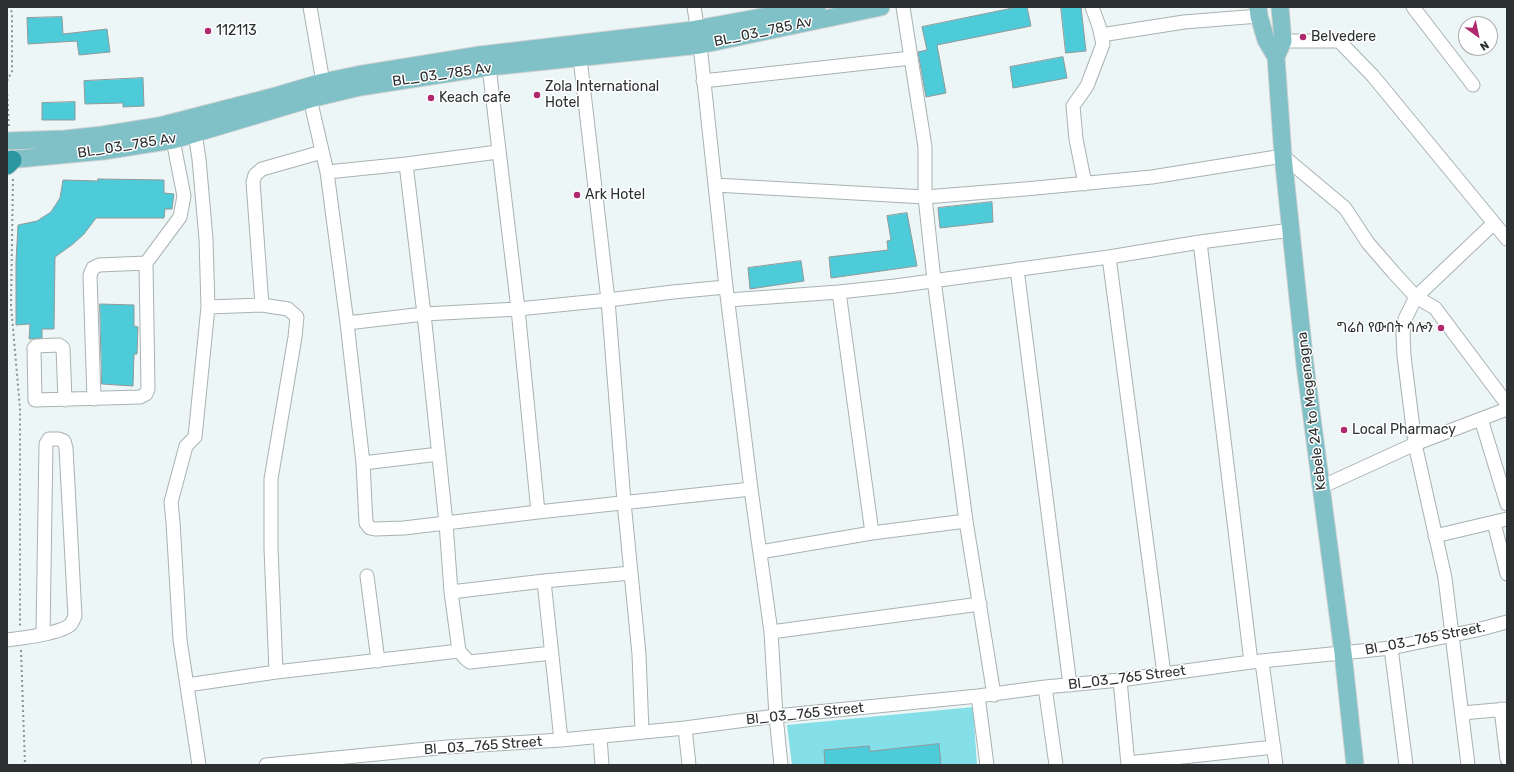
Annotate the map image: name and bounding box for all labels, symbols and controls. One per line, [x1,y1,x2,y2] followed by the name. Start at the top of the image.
[712,13,814,51] street label: BL_03_785 Av
[1458,16,1498,56] north arrow
[216,23,257,39] place label: 112113
[203,26,213,36] marker: 112113
[1311,29,1376,45] place label: Belvedere
[1298,32,1308,42] marker: Belvedere
[1477,38,1491,53] text: N
[391,60,493,90] street label: BL_03_785 Av
[545,79,659,112] place label: Zola International Hotel
[439,90,511,106] place label: Keach cafe
[532,90,542,100] marker: Zola International Hotel
[426,93,436,103] marker: Keach cafe
[76,130,178,162] street label: BL_03_785 Av
[585,187,645,203] place label: Ark Hotel
[572,190,582,200] marker: Ark Hotel
[1337,320,1433,336] place label: ግሬስ የውበት ሳሎን
[1436,323,1446,333] marker: ግሬስ የውበት ሳሎን
[1294,331,1330,491] street label: Kebele 24 to Megenagna
[1352,422,1456,438] place label: Local Pharmacy
[1339,425,1349,435] marker: Local Pharmacy
[1364,619,1486,659] street label: Bl_03_765 Street.
[1067,662,1187,694] street label: Bl_03_765 Street
[745,699,865,729] street label: Bl_03_765 Street
[423,733,543,759] street label: Bl_03_765 Street

